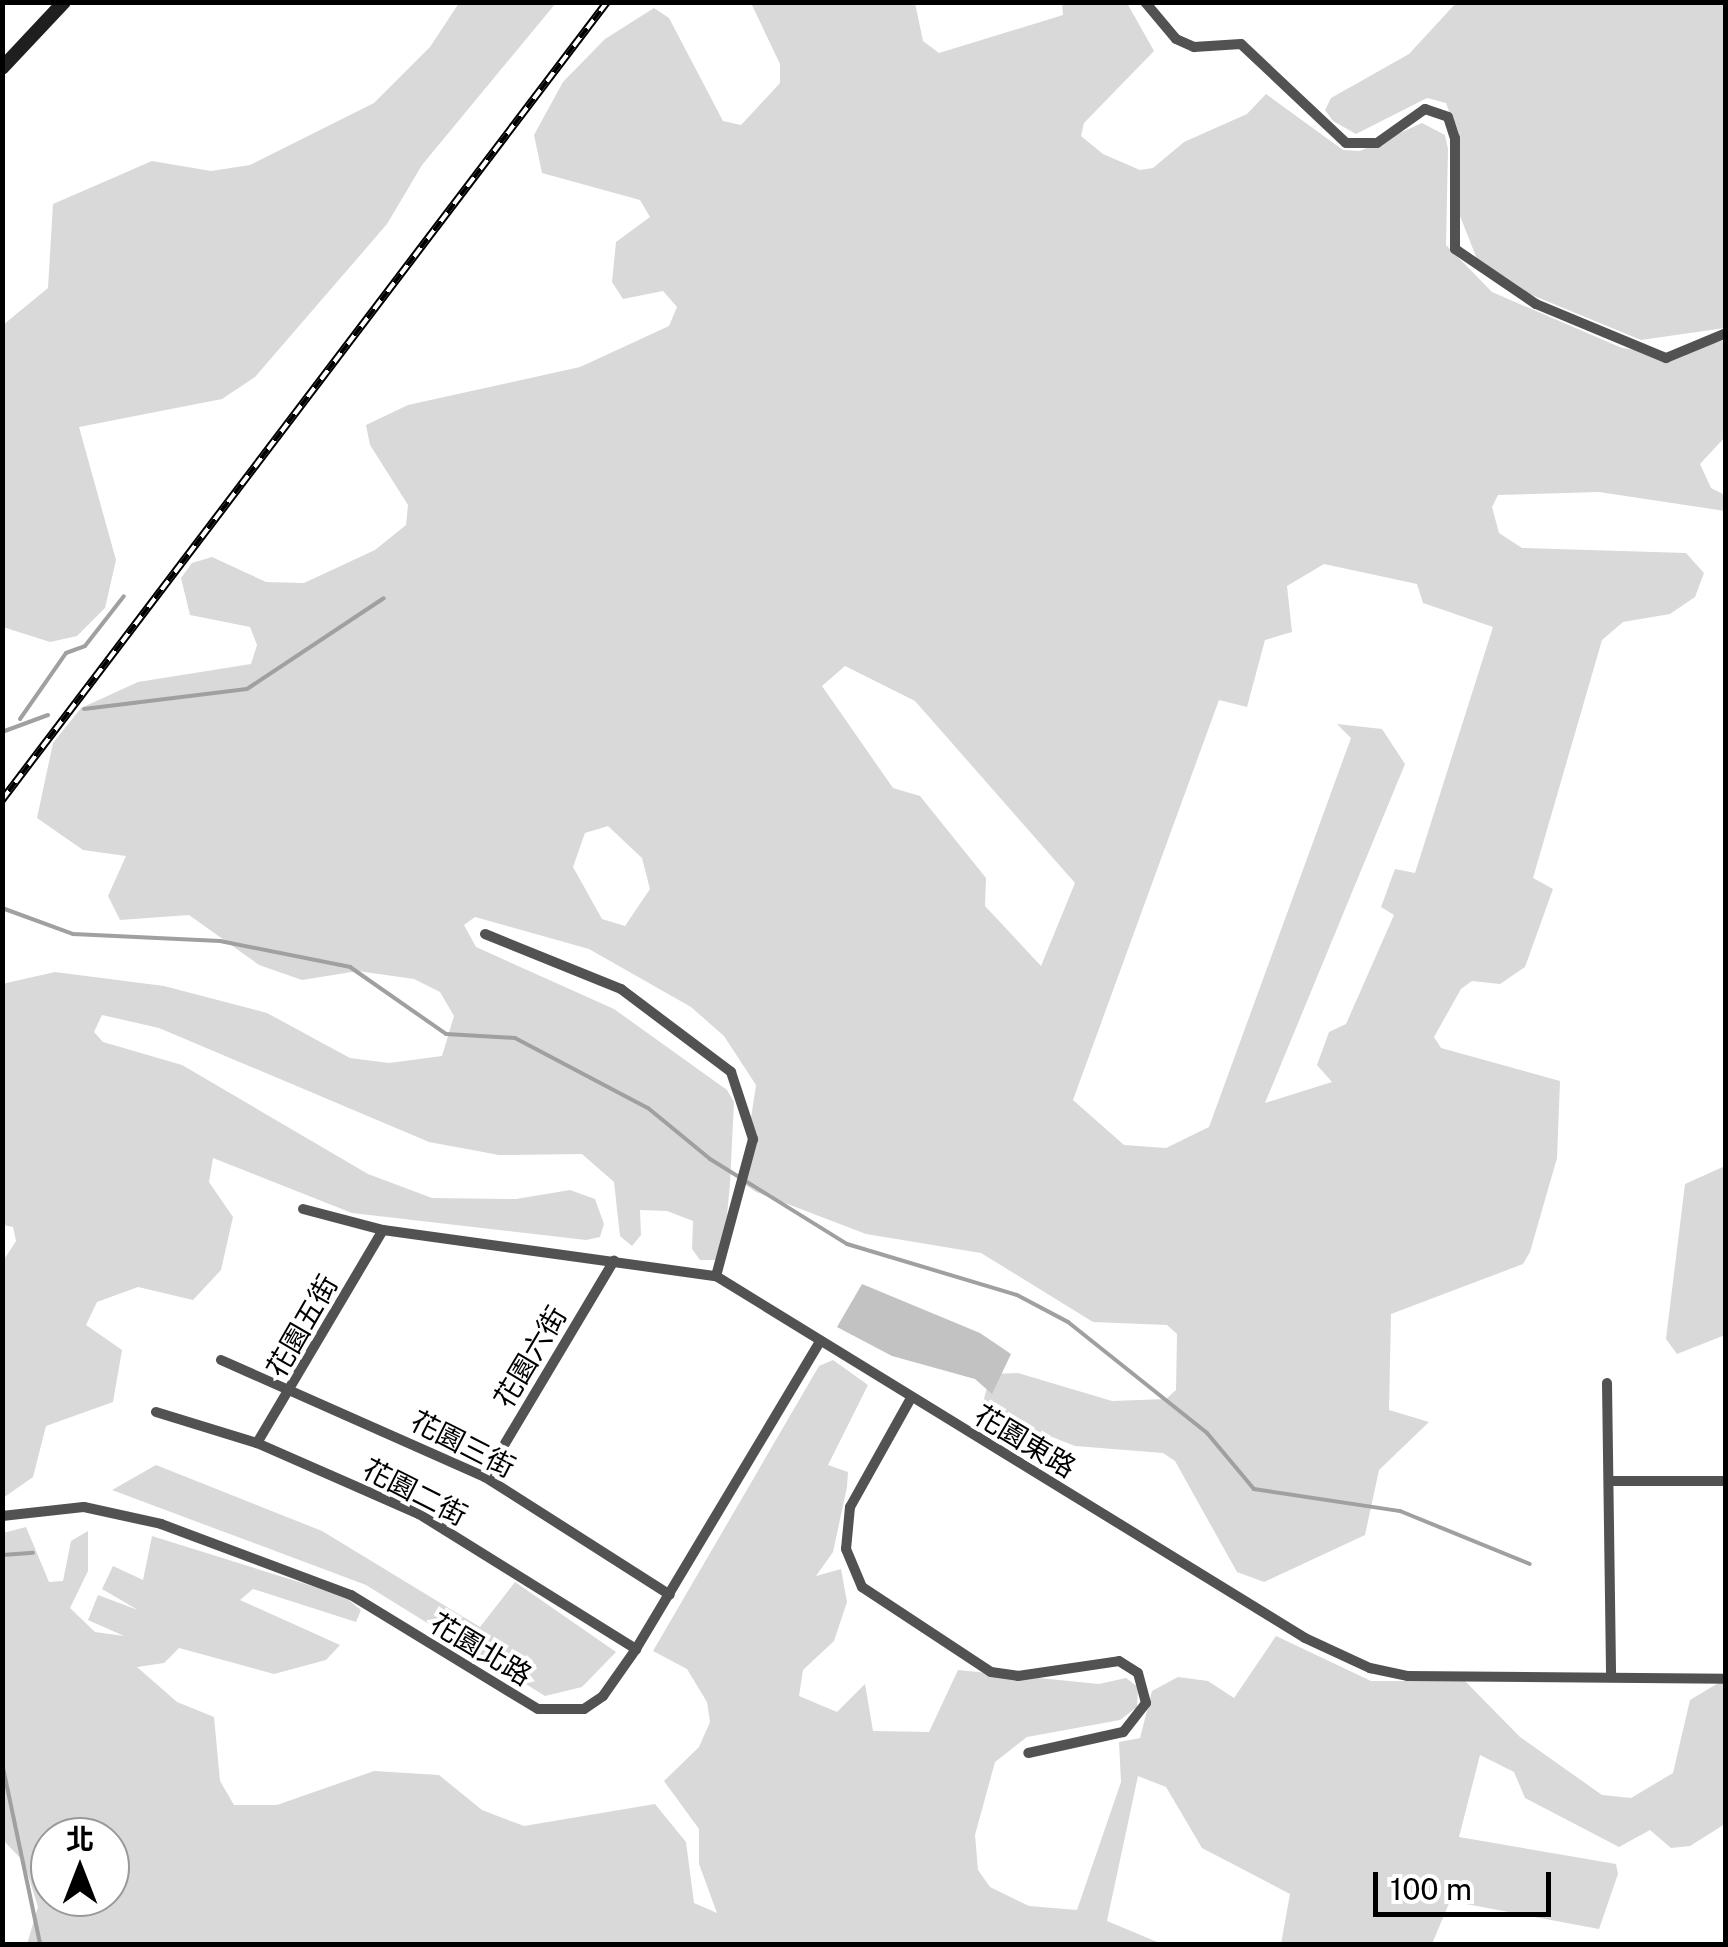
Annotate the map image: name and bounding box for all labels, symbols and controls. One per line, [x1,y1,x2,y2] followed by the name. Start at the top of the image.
[259,1269,345,1383] street label: 花園五街
[487,1300,573,1414] street label: 花園六街
[968,1398,1082,1484] street label: 花園東路
[405,1404,521,1484] street label: 花園三街
[357,1452,473,1532] street label: 花園二街
[424,1606,538,1692] street label: 花園北路
[30,1817,130,1917] north arrow
[66,1822,94,1855] text: 北
[1378,1852,1556,1914] scale bar
[1390,1871,1472,1907] text: 100 m

